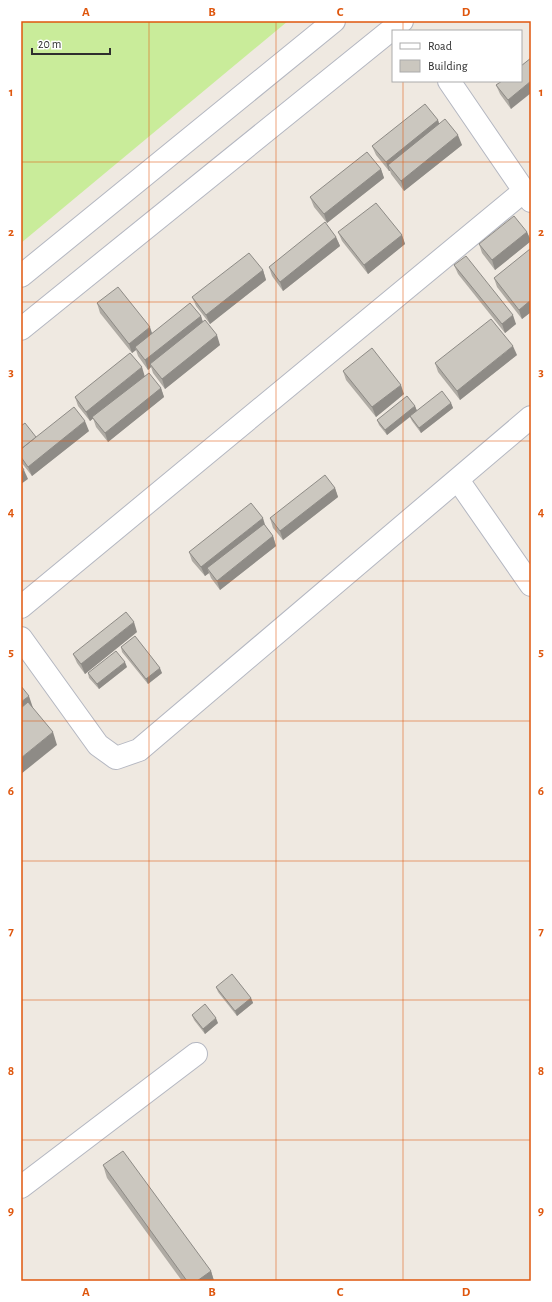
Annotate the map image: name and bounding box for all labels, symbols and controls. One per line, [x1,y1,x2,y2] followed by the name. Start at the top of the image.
[82,6,90,19] text: A
[208,6,216,19] text: B
[337,6,344,19] text: C
[462,6,471,19] text: D
[32,30,110,56] scale bar
[392,30,522,82] legend
[38,38,61,50] text: 20 m
[428,40,452,52] text: Road
[428,60,468,72] text: Building
[9,86,13,99] text: 1
[539,86,543,99] text: 1
[8,226,14,239] text: 2
[538,226,544,239] text: 2
[8,366,14,379] text: 3
[538,366,544,379] text: 3
[8,506,15,519] text: 4
[538,506,545,519] text: 4
[8,646,14,659] text: 5
[538,646,544,659] text: 5
[8,785,14,798] text: 6
[538,785,544,798] text: 6
[8,925,14,938] text: 7
[538,925,544,938] text: 7
[8,1065,14,1078] text: 8
[538,1065,544,1078] text: 8
[8,1205,14,1218] text: 9
[538,1205,544,1218] text: 9
[82,1286,90,1299] text: A
[208,1286,216,1299] text: B
[337,1286,344,1299] text: C
[462,1286,471,1299] text: D

